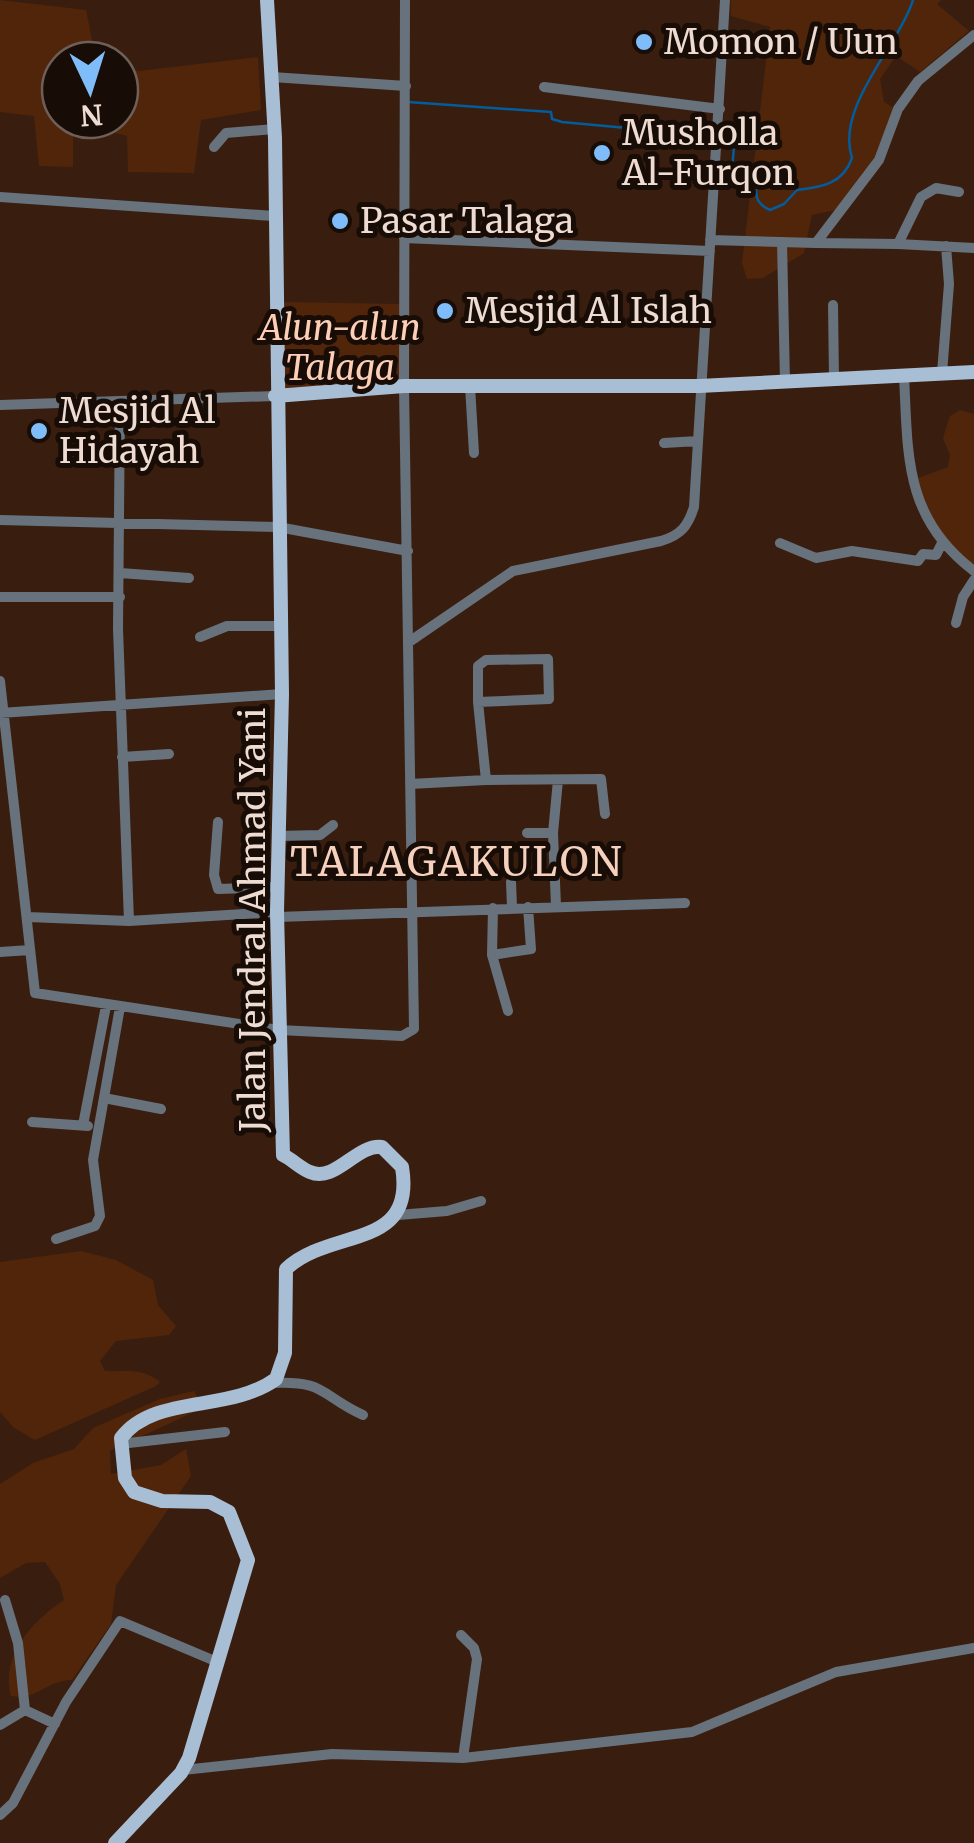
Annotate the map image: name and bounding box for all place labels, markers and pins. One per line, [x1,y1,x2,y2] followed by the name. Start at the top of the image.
[664,20,898,64] place label: Momon / Uun
[633,31,655,53] marker: Momon / Uun
[621,111,795,195] place label: Musholla Al-Furqon
[591,142,613,164] marker: Musholla Al-Furqon
[360,199,574,243] place label: Pasar Talaga
[329,210,351,232] marker: Pasar Talaga
[465,289,712,333] place label: Mesjid Al Islah
[434,300,456,322] marker: Mesjid Al Islah
[59,389,216,473] place label: Mesjid Al Hidayah
[28,420,50,442] marker: Mesjid Al Hidayah

